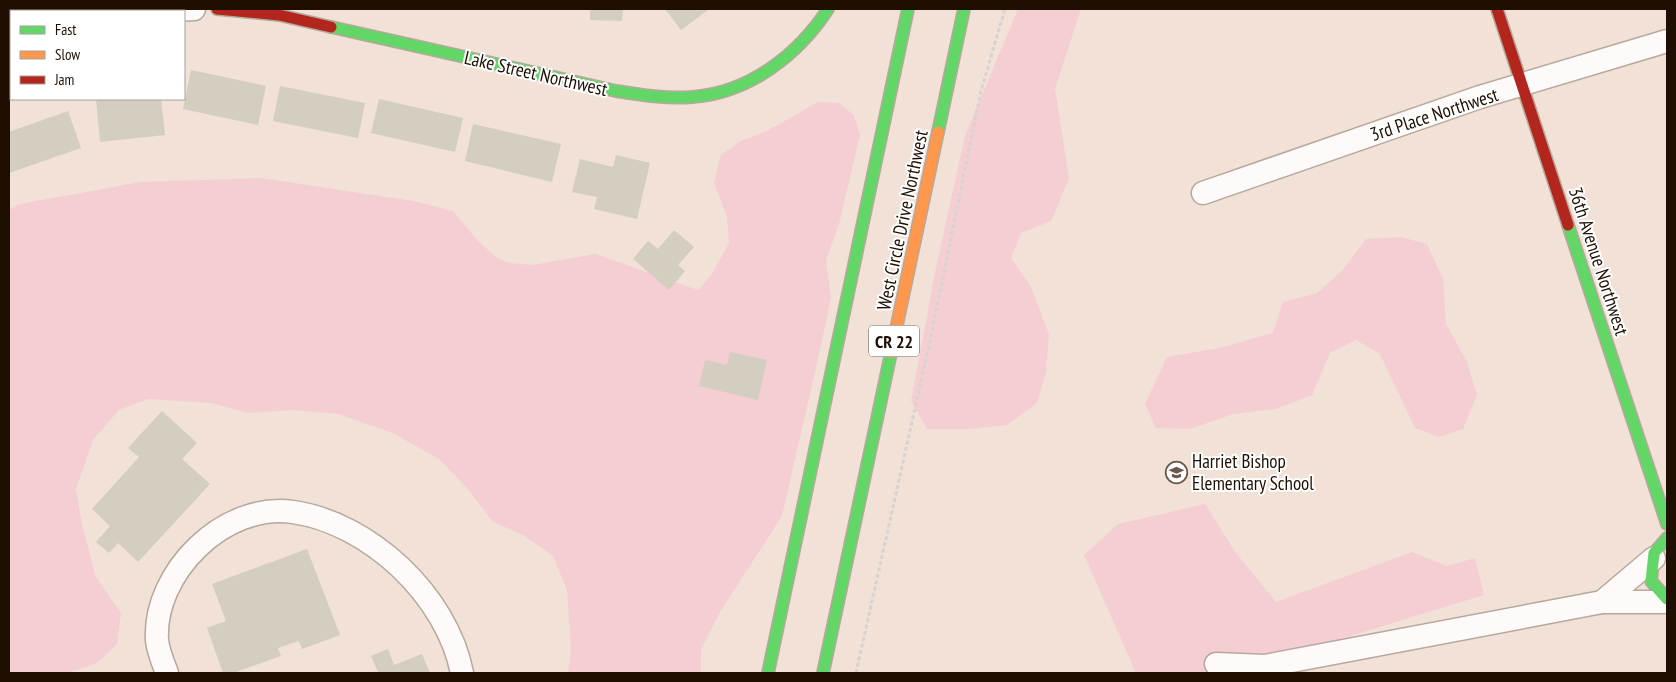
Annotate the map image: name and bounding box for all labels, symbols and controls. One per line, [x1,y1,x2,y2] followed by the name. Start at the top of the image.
[10,10,185,100] legend
[55,20,76,39] text: Fast
[55,45,80,64] text: Slow
[462,45,611,101] street label: Lake Street Northwest
[54,70,74,89] text: Jam
[1367,82,1502,146] street label: 3rd Place Northwest
[871,127,933,312] street label: West Circle Drive Northwest
[1564,184,1635,339] street label: 36th Avenue Northwest
[869,326,919,356] road number: CR 22
[1192,449,1314,495] place label: Harriet Bishop Elementary School
[1164,460,1188,484] school or university icon: Harriet Bishop Elementary School

